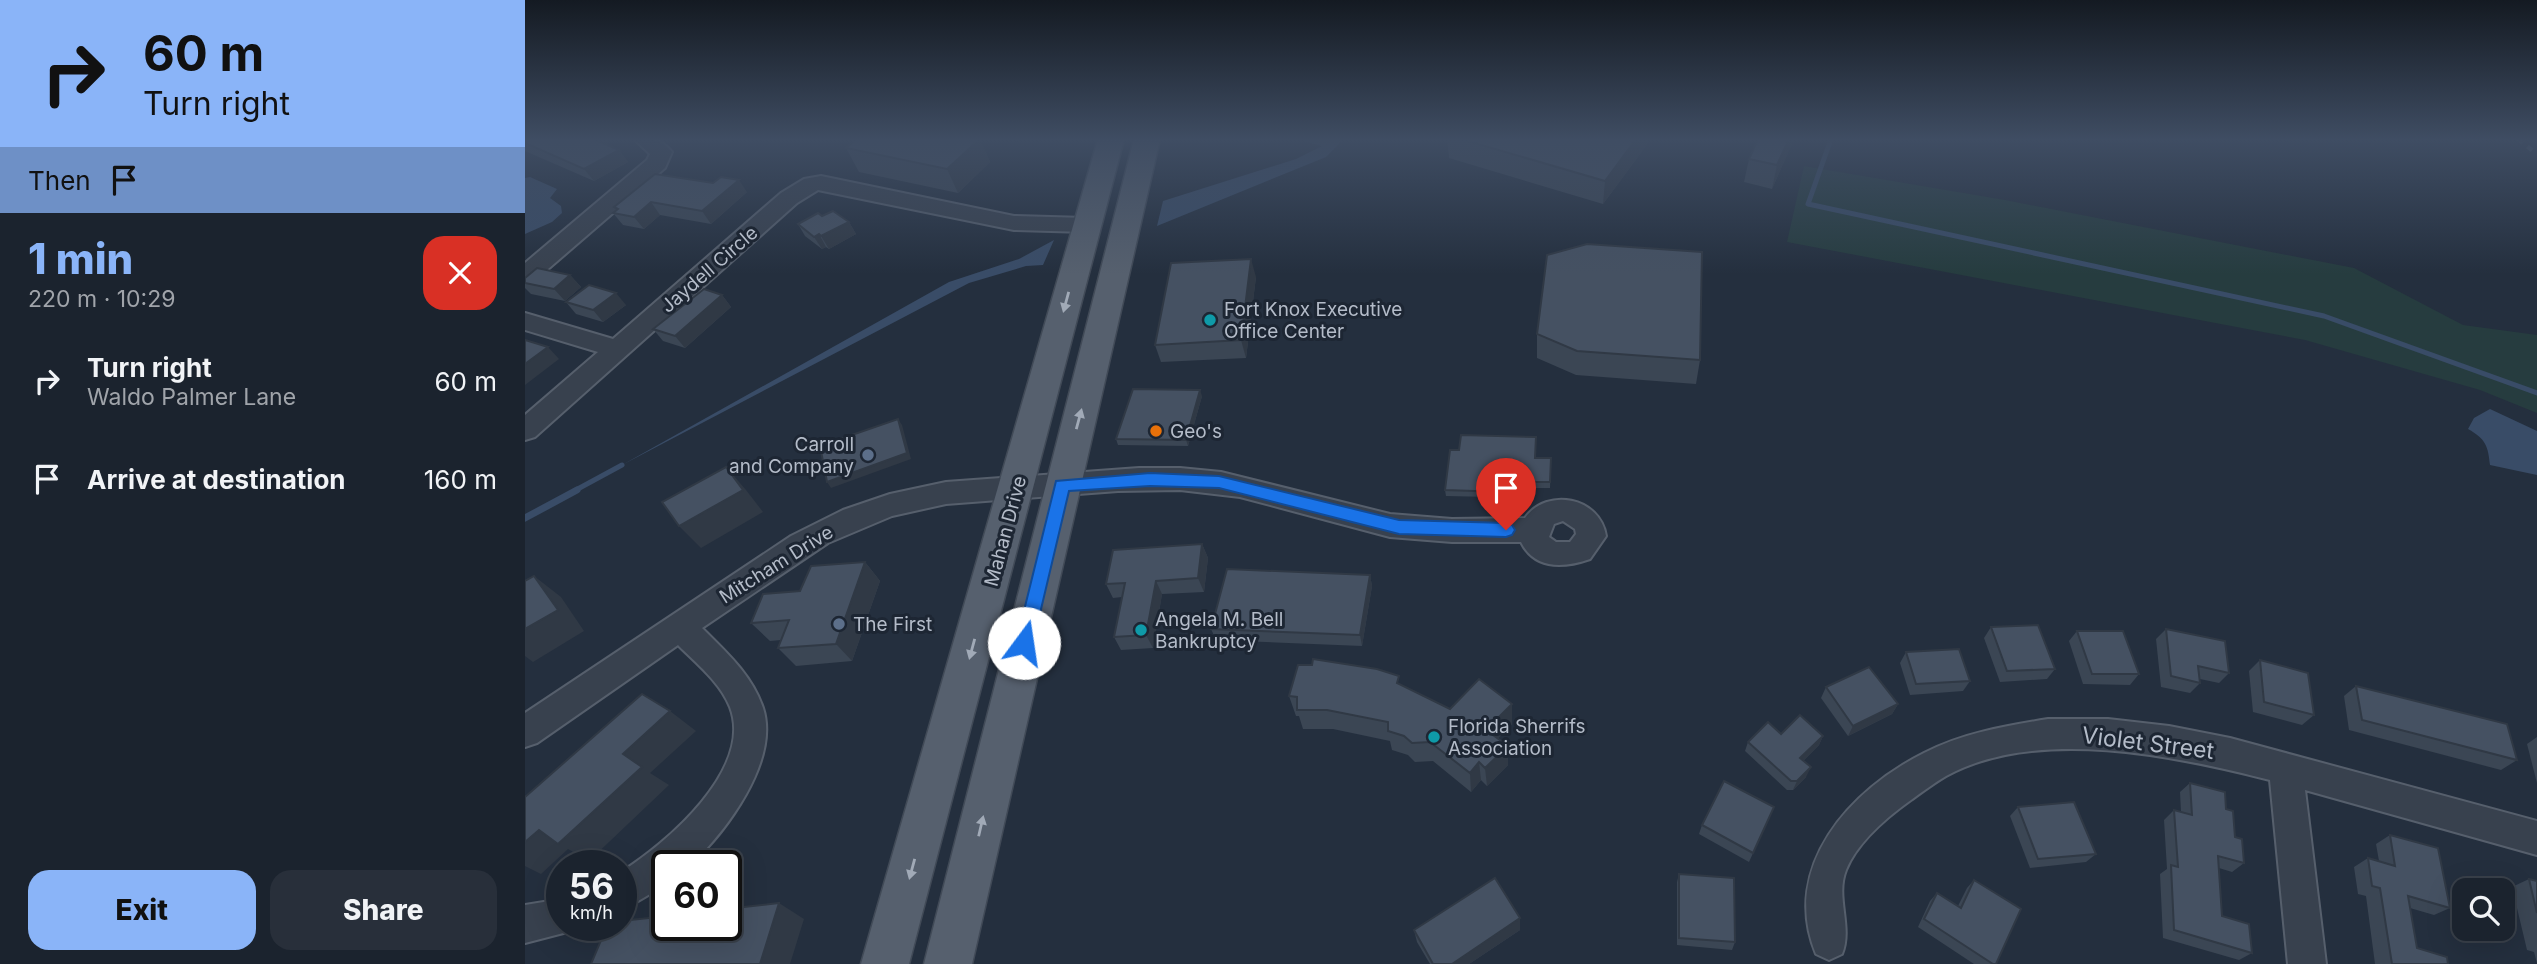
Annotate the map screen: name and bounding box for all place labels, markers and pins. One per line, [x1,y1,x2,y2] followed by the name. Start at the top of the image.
[1224,298,1402,343] place label: Fort Knox Executive Office Center
[1202,312,1218,328] marker: Fort Knox Executive Office Center
[1170,420,1222,443] place label: Geo's
[1148,423,1164,439] marker: Geo's
[729,433,854,478] place label: Carroll and Company
[860,447,876,463] marker: Carroll and Company
[1476,458,1536,530] pin
[1155,608,1283,653] place label: Angela M. Bell Bankruptcy
[853,613,932,636] place label: The First
[831,616,847,632] marker: The First
[1133,622,1149,638] marker: Angela M. Bell Bankruptcy
[1448,715,1586,760] place label: Florida Sherrifs Association
[1426,729,1442,745] marker: Florida Sherrifs Association

